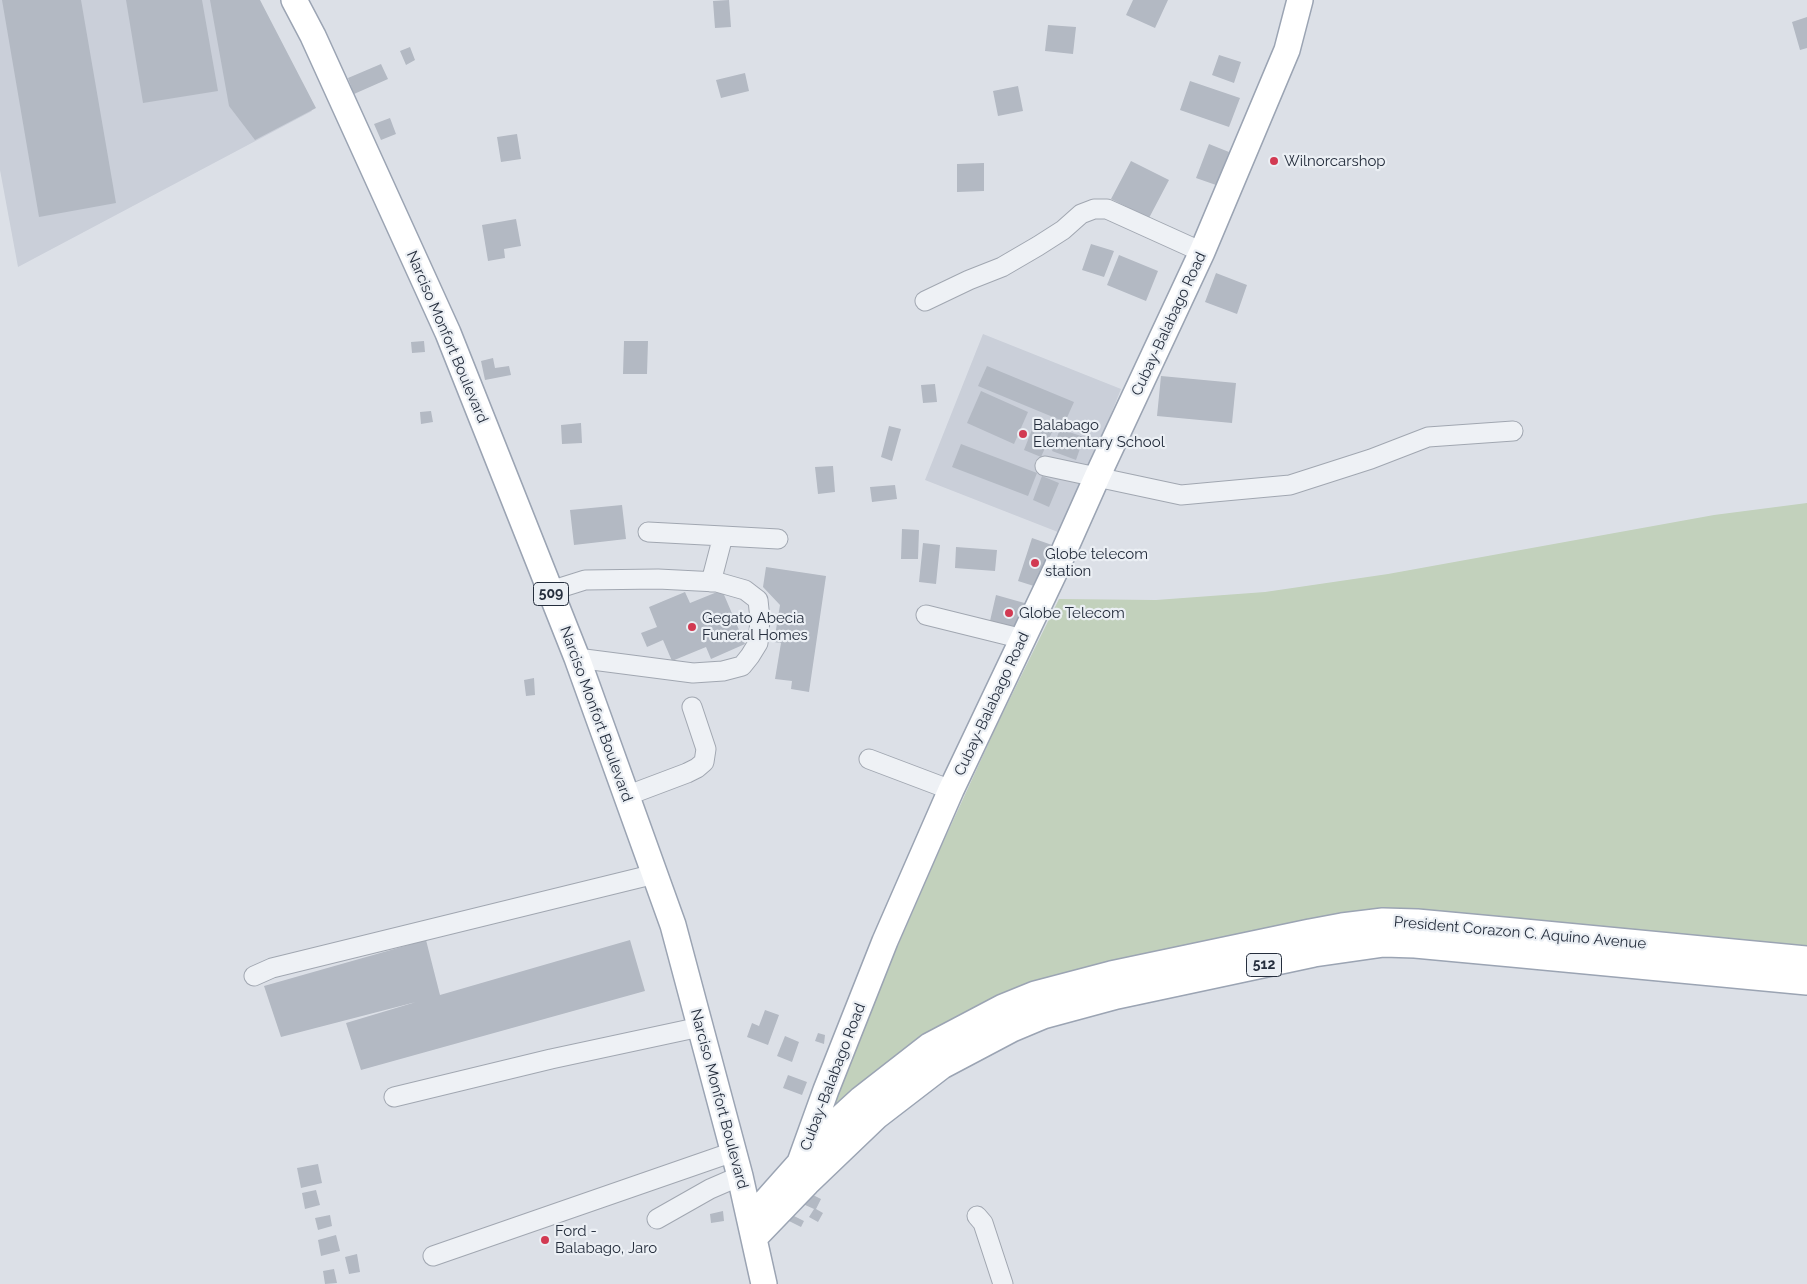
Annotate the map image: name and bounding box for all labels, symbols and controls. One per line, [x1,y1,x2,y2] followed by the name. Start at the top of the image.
[1284,152,1386,170] place label: Wilnorcarshop
[1268,155,1280,167] marker: Wilnorcarshop
[402,248,492,426] street label: Narciso Monfort Boulevard
[1128,249,1210,399] street label: Cubay-Balabago Road
[1033,416,1165,451] place label: Balabago Elementary School
[1017,428,1029,440] marker: Balabago Elementary School
[1045,545,1148,580] place label: Globe telecom station
[1029,557,1041,569] marker: Globe telecom station
[534,582,568,606] road number: 509
[1019,604,1125,622] place label: Globe Telecom
[1003,607,1015,619] marker: Globe Telecom
[702,609,808,644] place label: Gegato Abecia Funeral Homes
[686,621,698,633] marker: Gegato Abecia Funeral Homes
[556,624,636,804] street label: Narciso Monfort Boulevard
[951,629,1033,779] street label: Cubay-Balabago Road
[1393,913,1647,953] street label: President Corazon C. Aquino Avenue
[1246,954,1282,976] road number: 512
[797,1001,869,1153] street label: Cubay-Balabago Road
[686,1007,752,1191] street label: Narciso Monfort Boulevard
[555,1222,657,1257] place label: Ford - Balabago, Jaro
[539,1234,551,1246] marker: Ford - Balabago, Jaro

